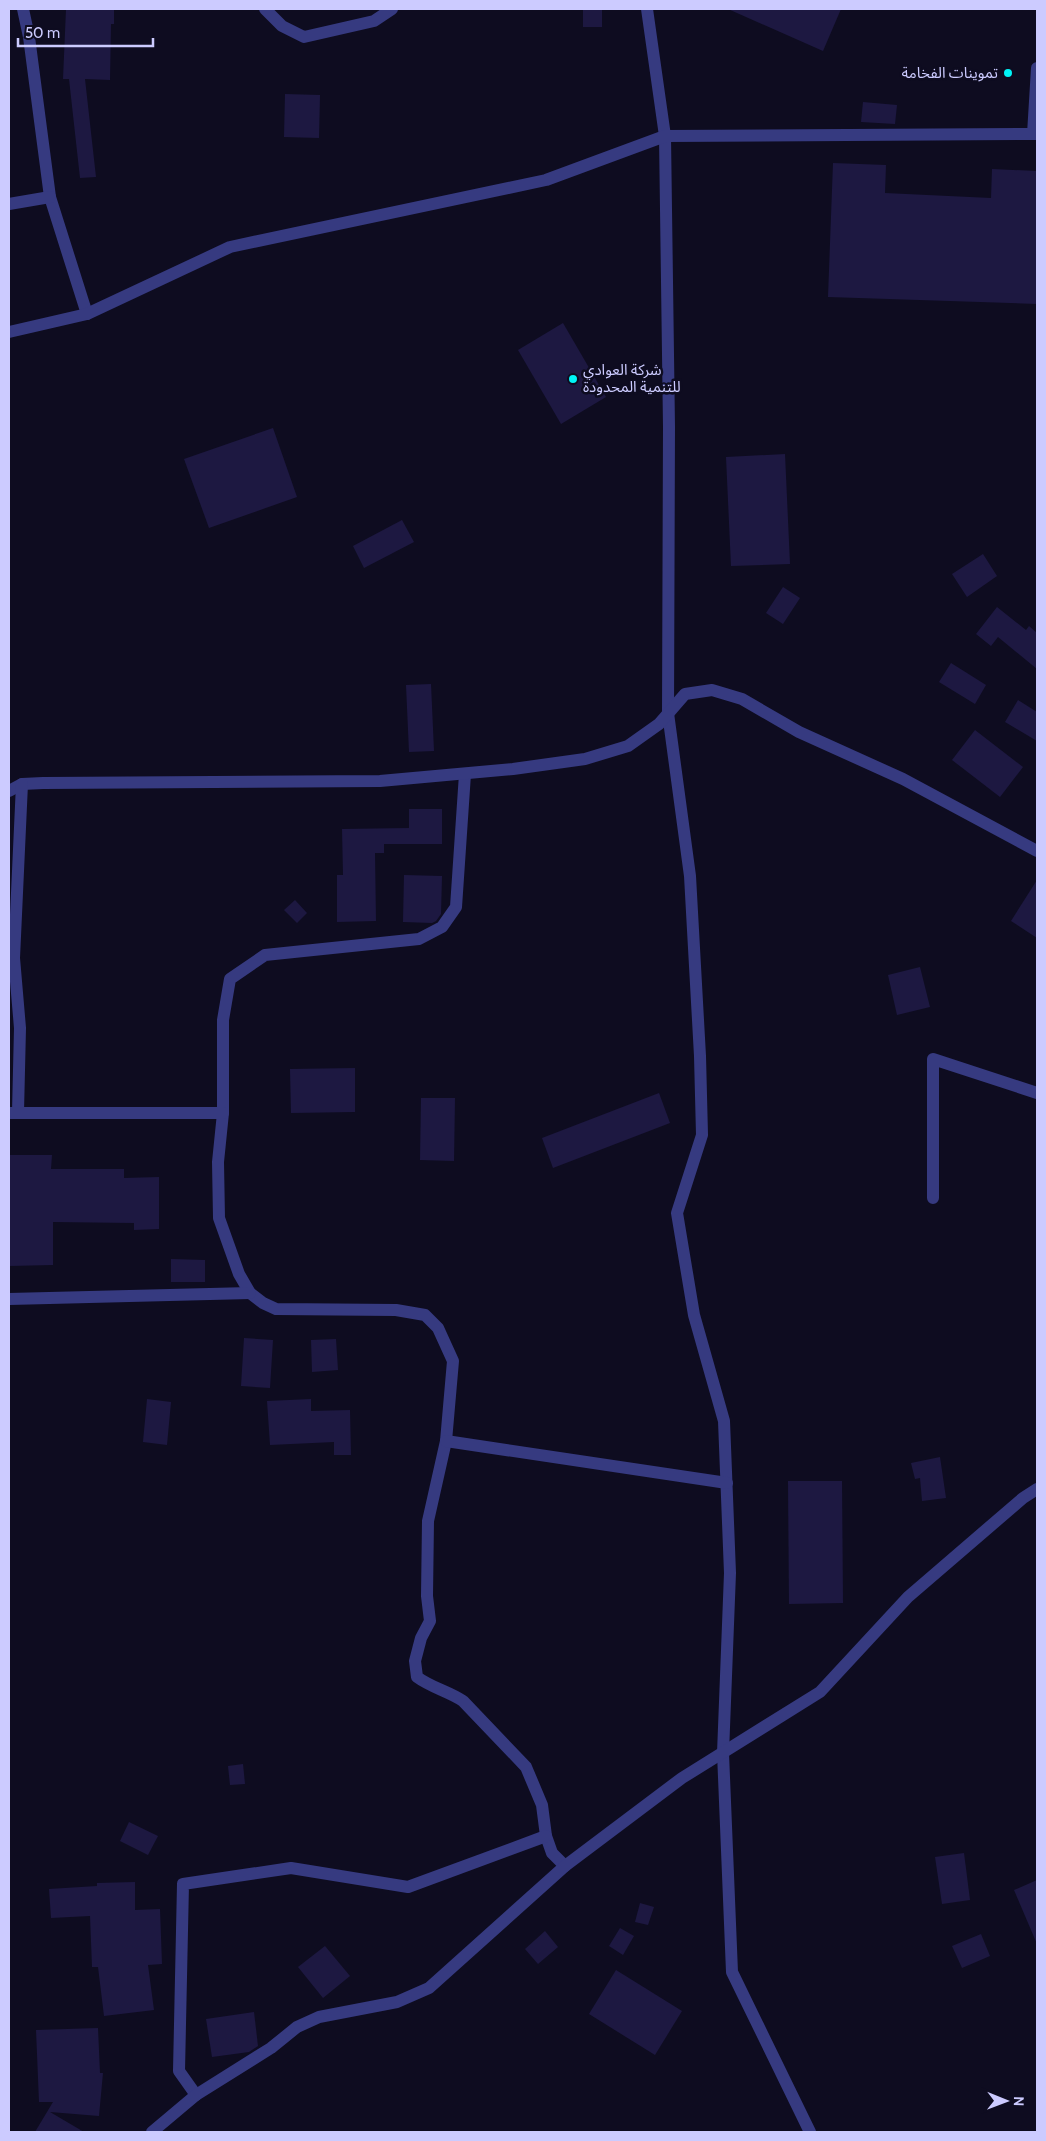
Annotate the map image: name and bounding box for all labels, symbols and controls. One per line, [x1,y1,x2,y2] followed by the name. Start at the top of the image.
[18,15,152,47] scale bar
[25,24,60,42] text: 50 m
[902,64,998,82] place label: تموينات الفخامة
[1002,67,1014,79] marker: تموينات الفخامة
[583,361,681,396] place label: شركة العوادي للتنمية المحدودة
[567,373,579,385] marker: شركة العوادي للتنمية المحدودة
[981,2076,1031,2126] north arrow
[1010,2096,1028,2106] text: N

